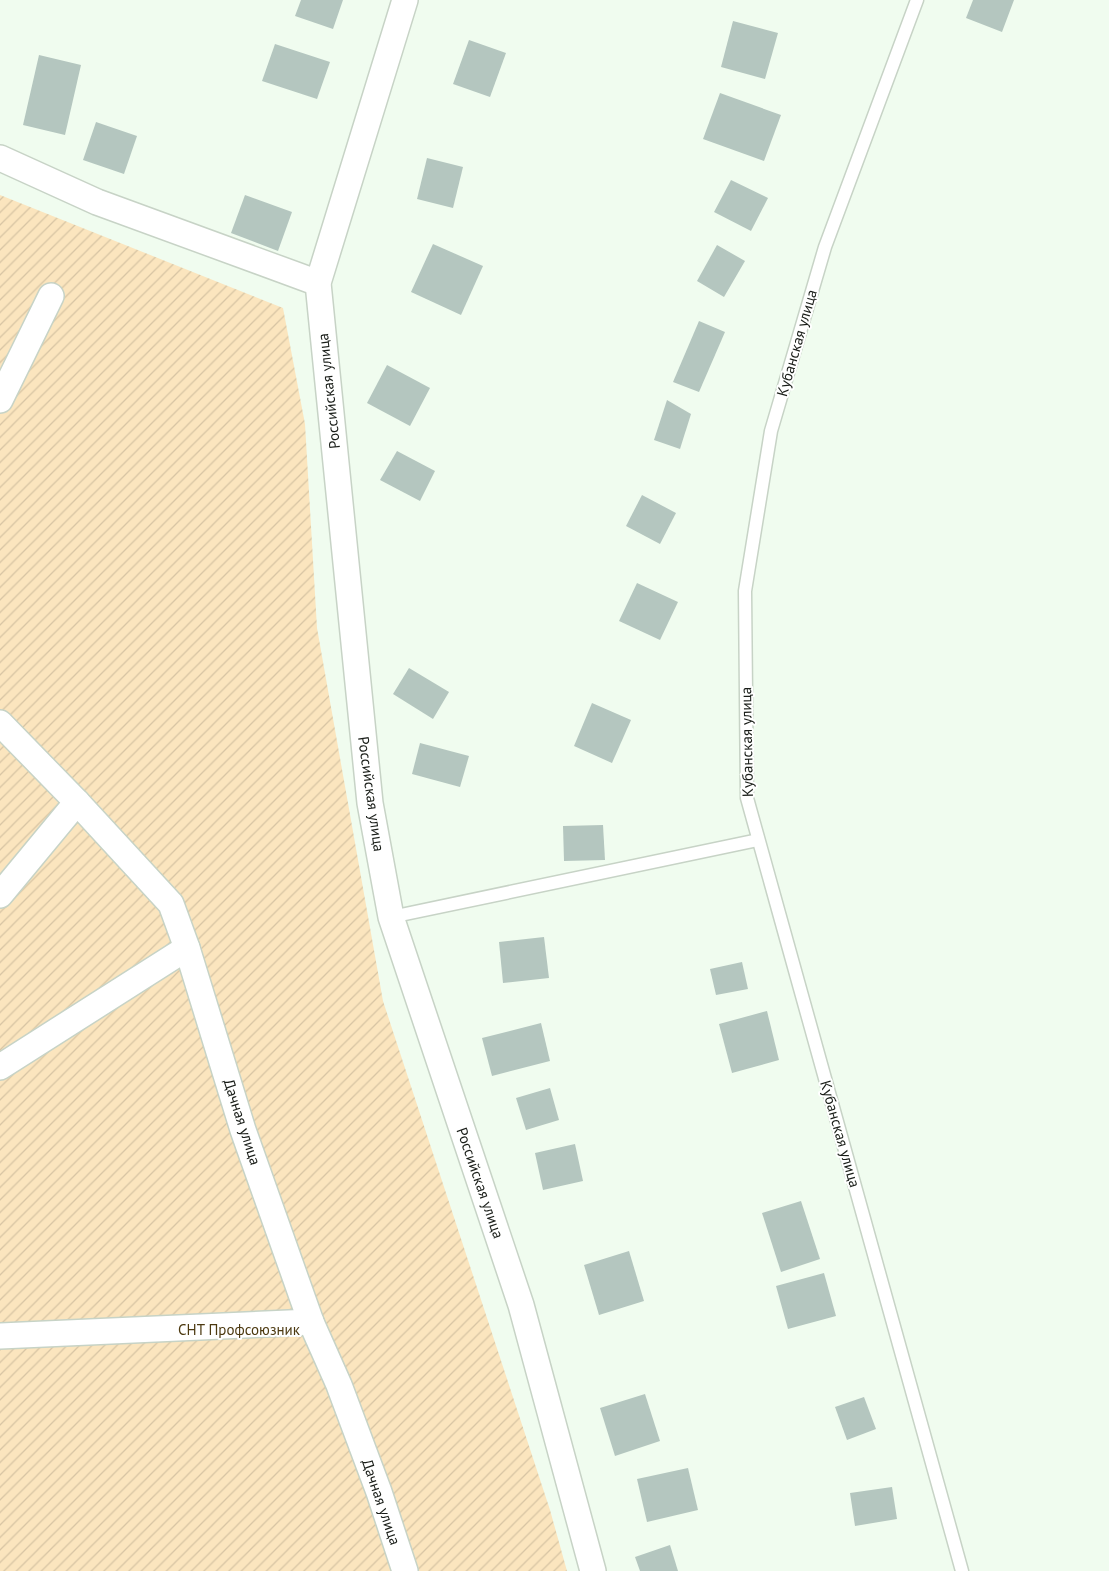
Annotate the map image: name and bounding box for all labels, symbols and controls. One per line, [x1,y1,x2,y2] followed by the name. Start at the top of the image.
[772,287,821,399] street label: Кубанская улица
[313,332,344,450] street label: Российская улица
[736,687,757,797] street label: Кубанская улица
[354,735,389,853] street label: Российская улица
[220,1076,265,1167] street label: Дачная улица
[816,1078,865,1190] street label: Кубанская улица
[453,1125,508,1241] street label: Российская улица
[178,1320,301,1339] park label: СНТ Профсоюзник
[358,1456,405,1547] street label: Дачная улица

